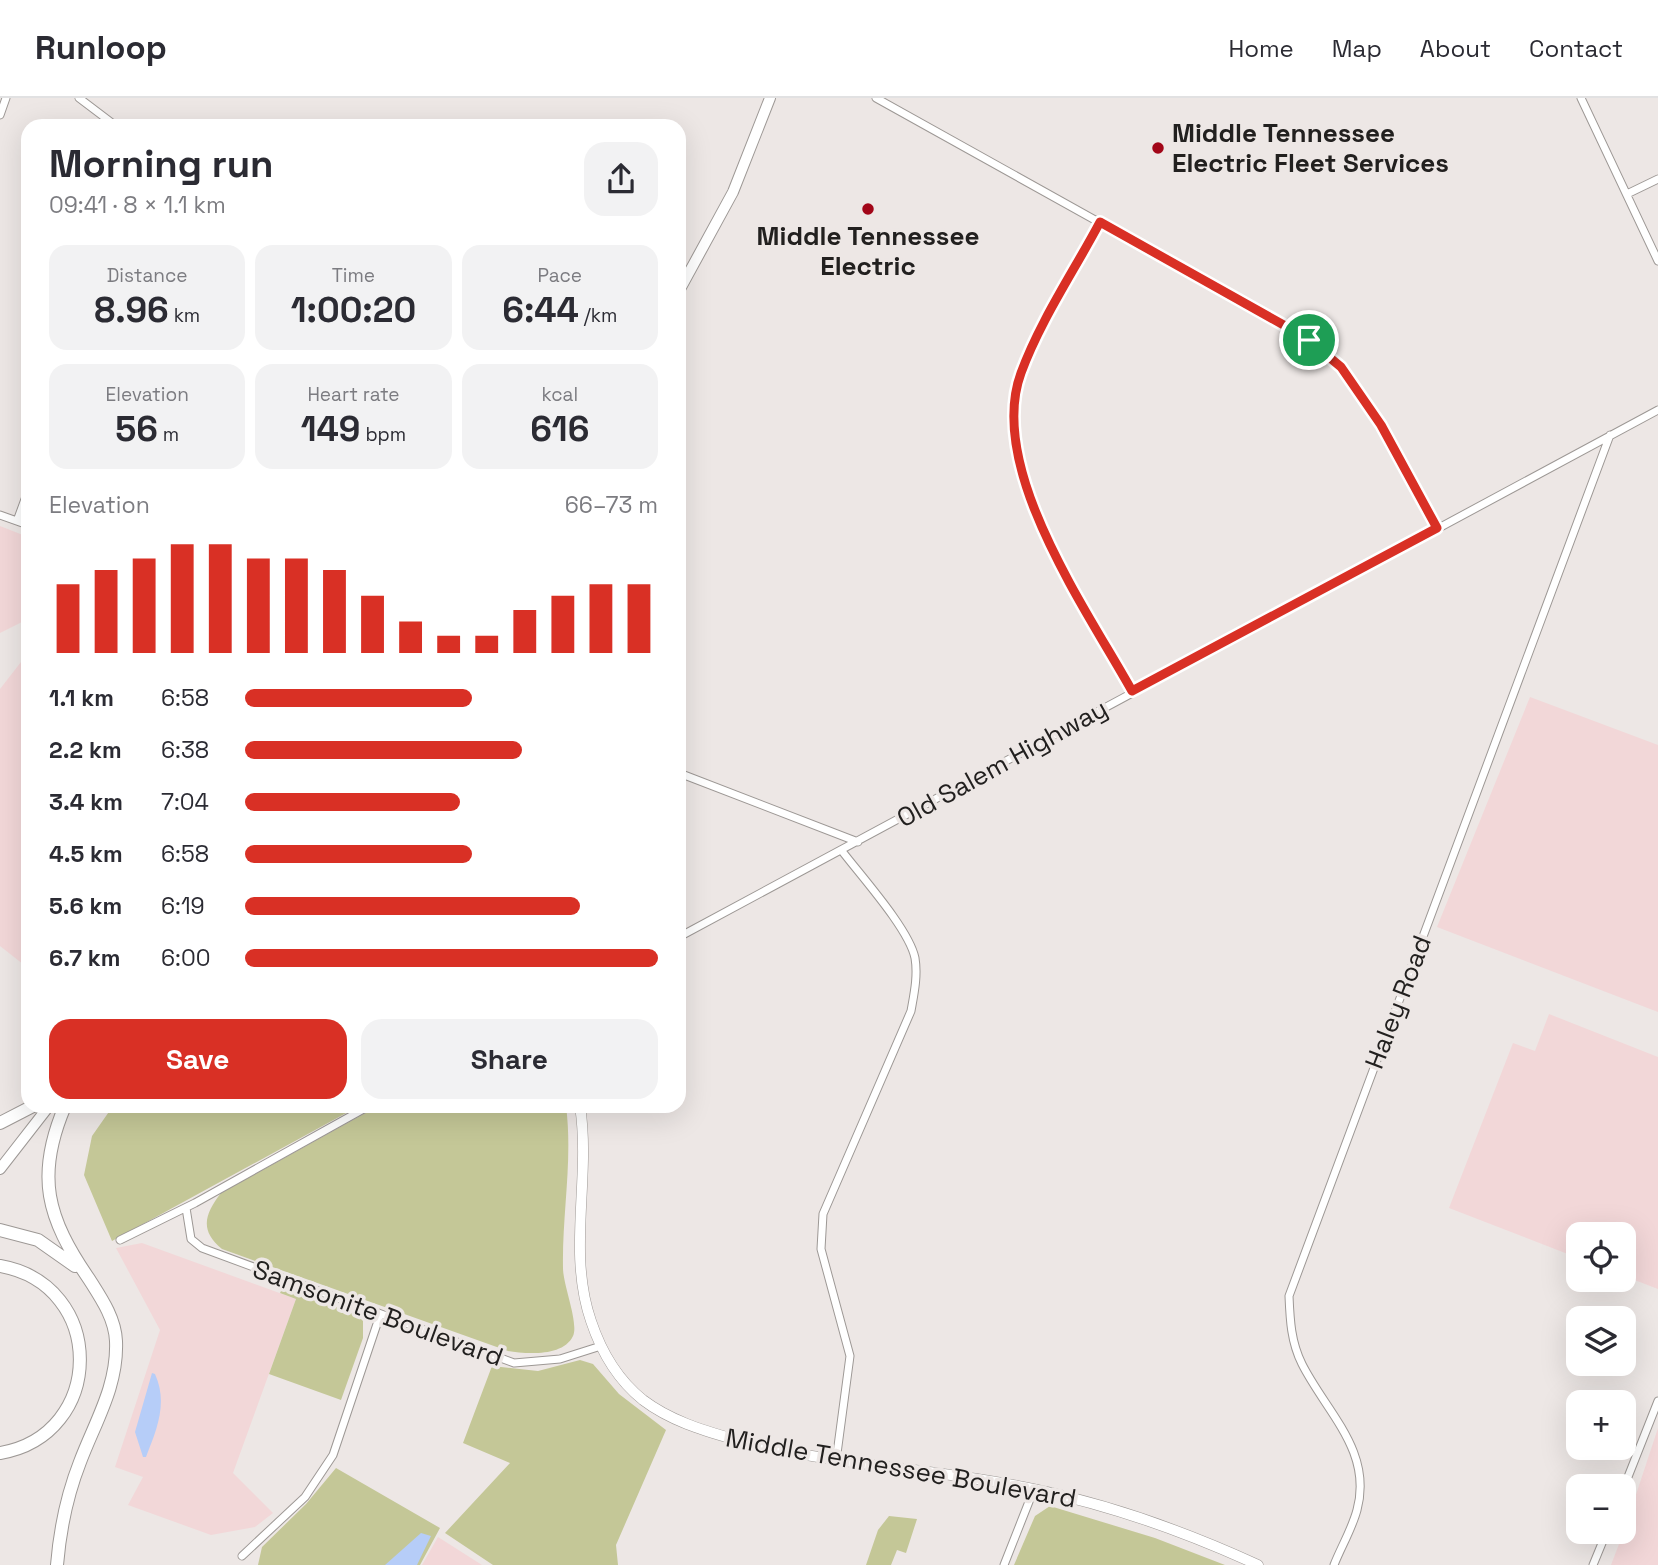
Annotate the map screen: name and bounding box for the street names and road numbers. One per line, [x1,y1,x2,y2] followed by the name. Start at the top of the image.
[891,691,1113,835] street label: Old Salem Highway
[1357,930,1439,1074] street label: Haley Road
[248,1252,508,1374] street label: Samsonite Boulevard
[723,1420,1079,1516] street label: Middle Tennessee Boulevard

